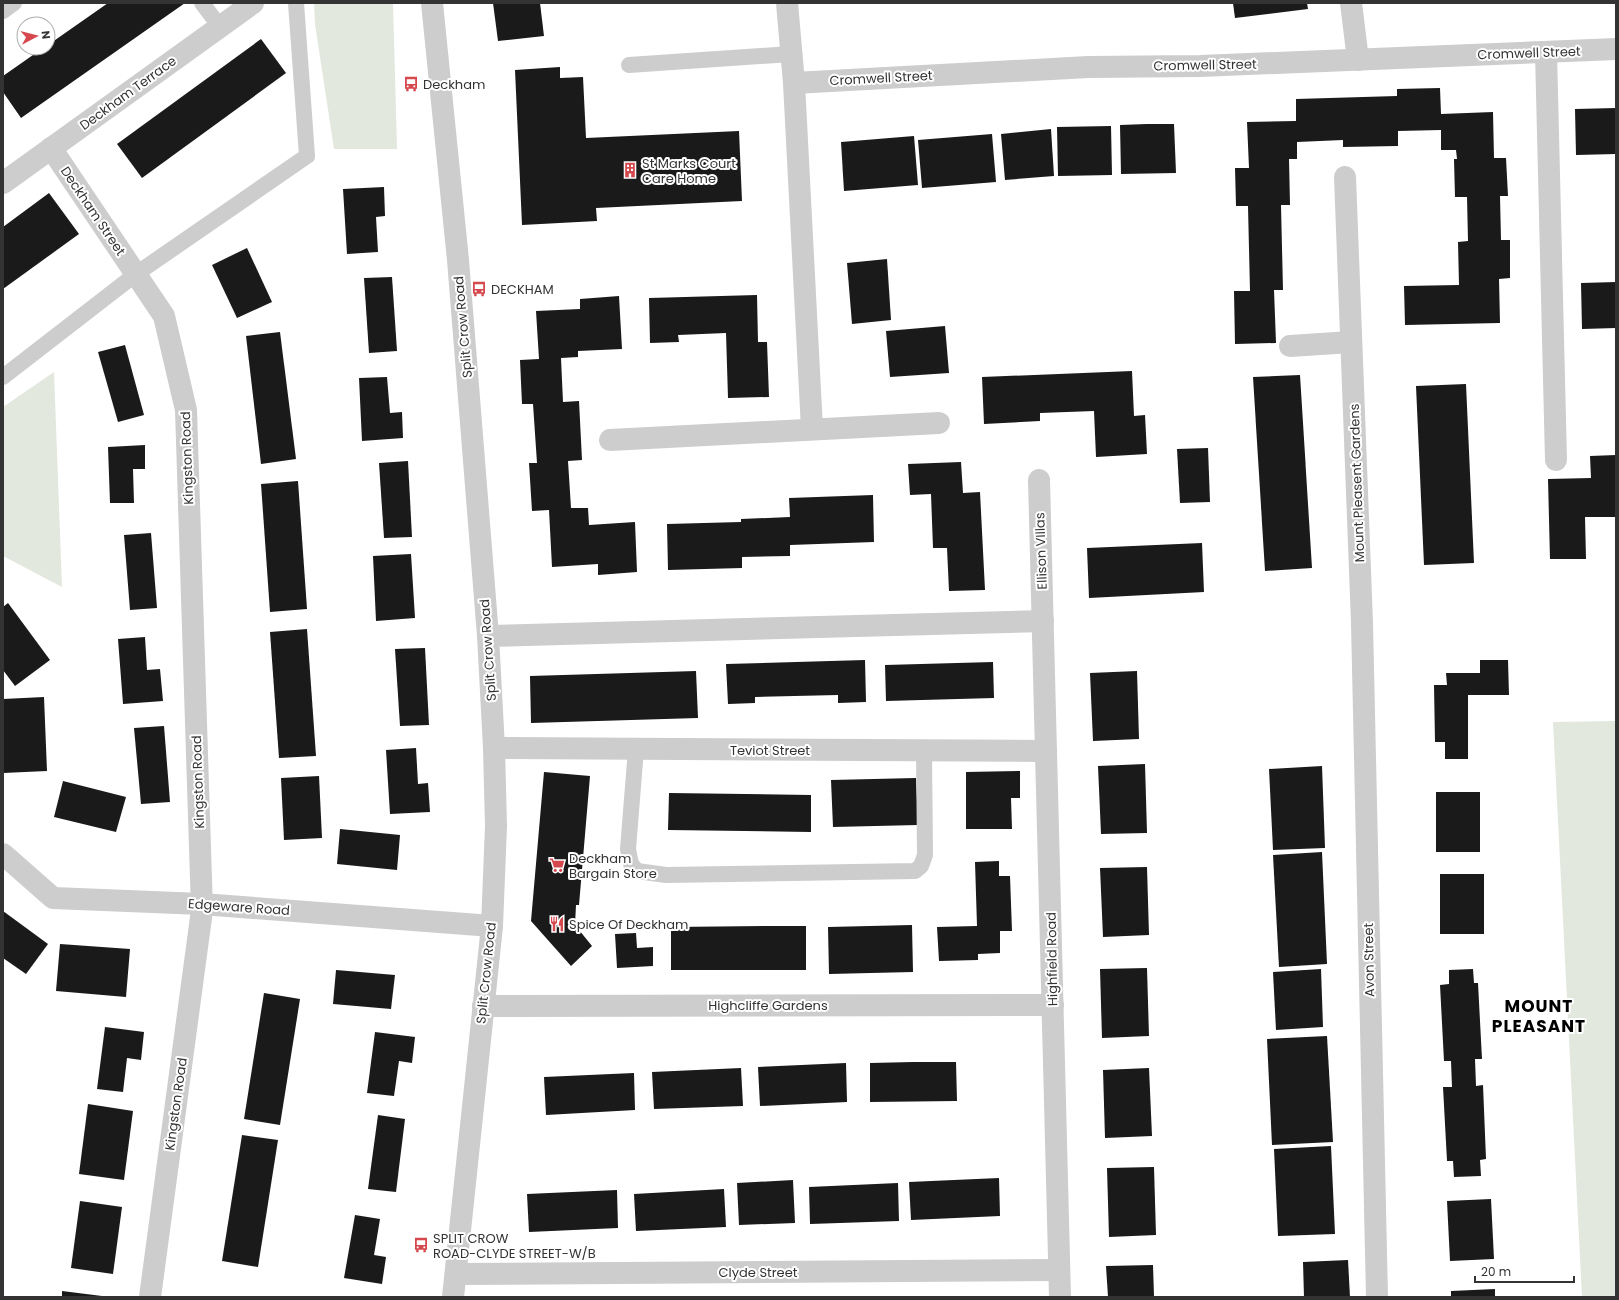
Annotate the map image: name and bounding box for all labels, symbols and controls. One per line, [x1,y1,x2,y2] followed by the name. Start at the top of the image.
[16,16,56,56] north arrow
[37,30,54,40] text: N
[1477,42,1581,64] street label: Cromwell Street
[76,51,180,135] street label: Deckham Terrace
[1153,55,1257,75] street label: Cromwell Street
[829,66,933,90] street label: Cromwell Street
[402,75,420,93] bus stop icon: Deckham
[423,75,485,94] place label: Deckham
[642,154,736,188] place label: St Marks Court Care Home
[621,161,639,179] building icon: St Marks Court Care Home
[56,163,130,260] street label: Deckham Street
[449,275,477,379] street label: Split Crow Road
[470,280,488,298] bus stop icon: DECKHAM
[491,280,554,299] place label: DECKHAM
[1345,403,1369,563] street label: Mount Pleasent Gardens
[176,411,198,505] street label: Kingston Road
[1030,512,1052,590] street label: Ellison VIllas
[475,598,501,702] street label: Split Crow Road
[187,735,209,829] street label: Kingston Road
[730,741,810,760] street label: Teviot Street
[569,849,657,883] place label: Deckham Bargain Store
[548,856,566,874] supermarket icon: Deckham Bargain Store
[187,894,291,920] street label: Edgeware Road
[1042,912,1062,1006] street label: Highfield Road
[548,915,566,933] restaurant icon: Spice Of Deckham
[569,915,688,934] place label: Spice Of Deckham
[471,921,501,1025] street label: Split Crow Road
[1359,922,1379,997] street label: Avon Street
[1492,994,1586,1038] district label: MOUNT PLEASANT
[708,996,828,1015] street label: Highcliffe Gardens
[160,1056,192,1152] street label: Kingston Road
[433,1229,596,1263] place label: SPLIT CROW ROAD-CLYDE STREET-W/B
[412,1236,430,1254] bus stop icon: SPLIT CROW ROAD-CLYDE STREET-W/B
[1475,1258,1574,1284] scale bar
[719,1263,798,1282] street label: Clyde Street
[1481,1263,1511,1280] text: 20 m

